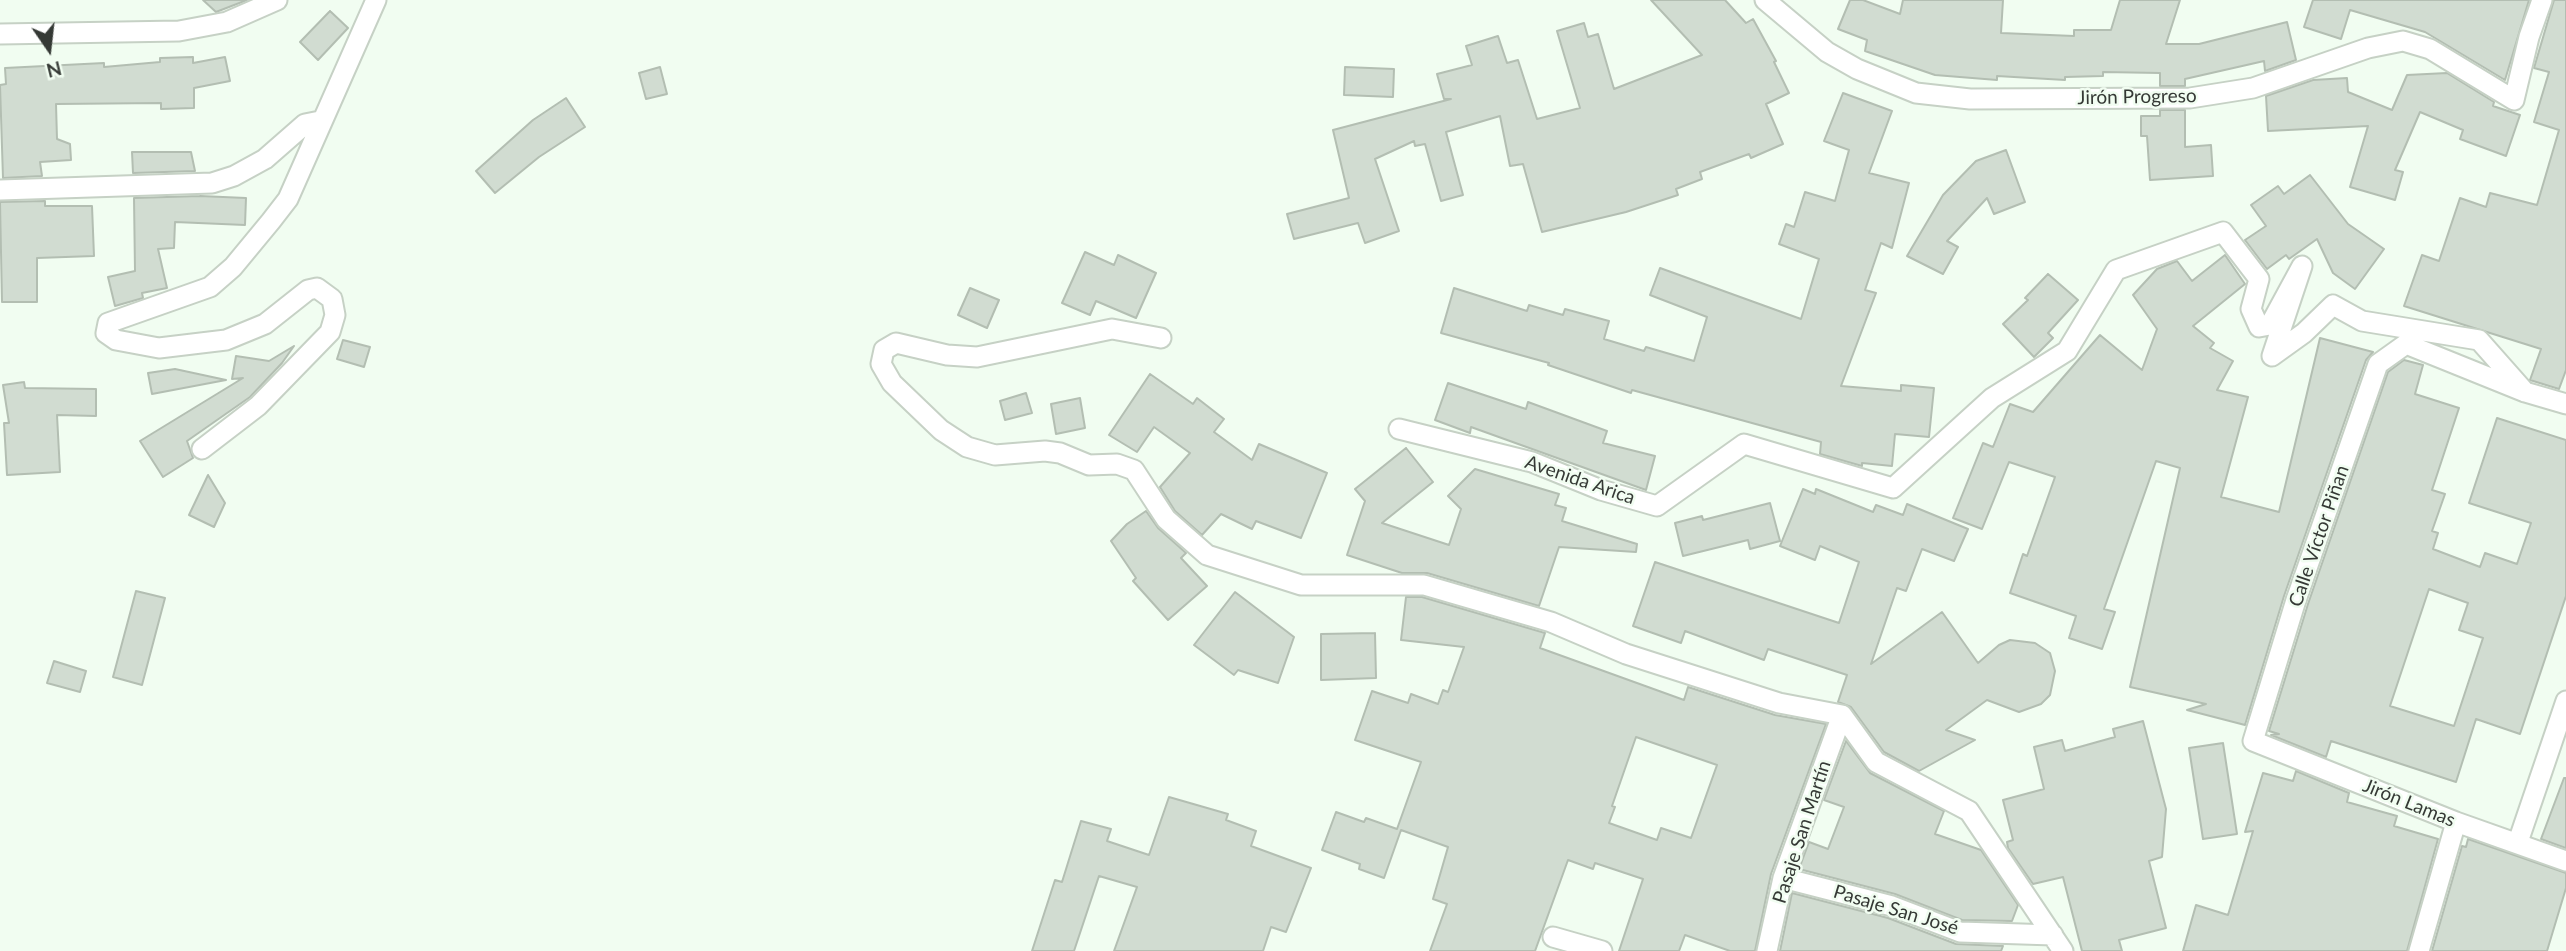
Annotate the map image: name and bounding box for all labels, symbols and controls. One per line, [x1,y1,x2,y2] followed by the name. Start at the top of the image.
[14,14,84,84] north arrow
[44,57,64,83] text: N
[2077,85,2197,109] street label: Jirón Progreso
[1522,451,1638,509] street label: Avenida Arica
[2284,462,2354,610] street label: Calle Víctor Piñan
[1768,758,1836,906] street label: Pasaje San Martín
[2359,774,2459,832] street label: Jirón Lamas
[1831,880,1961,940] street label: Pasaje San José

